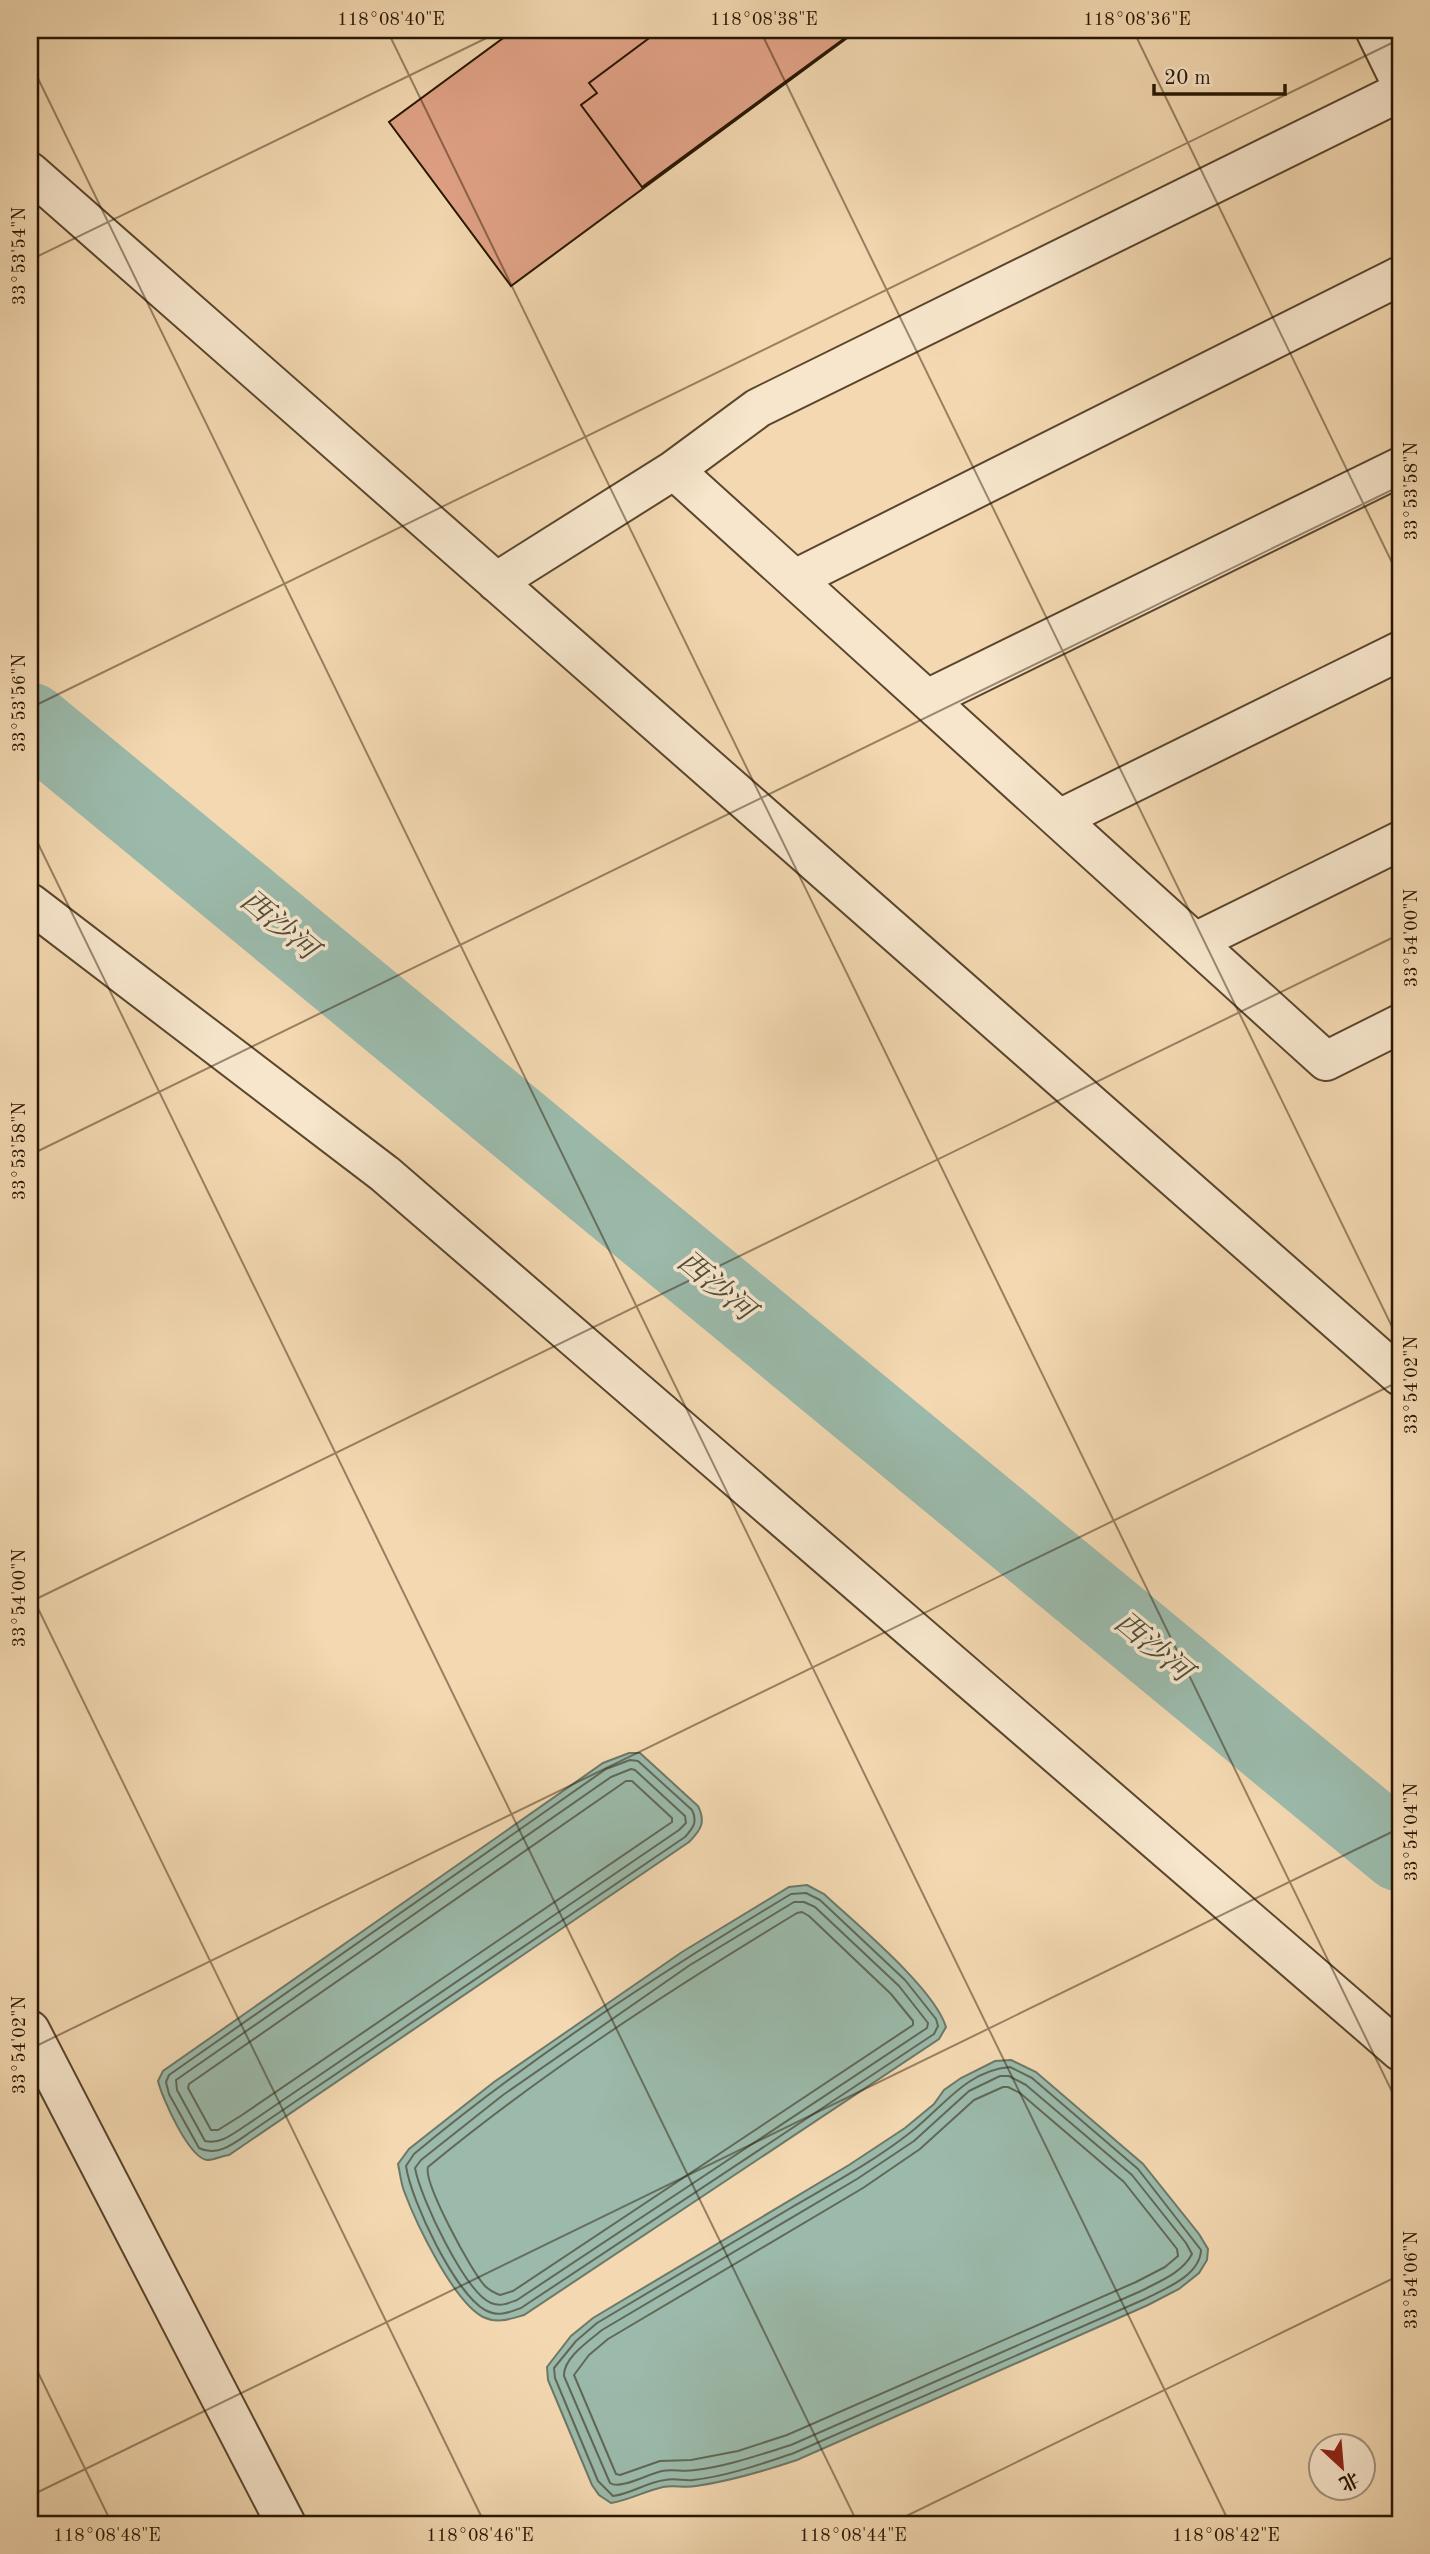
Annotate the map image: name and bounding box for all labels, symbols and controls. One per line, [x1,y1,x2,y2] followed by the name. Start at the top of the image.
[337,11,445,29] text: 118°08'40"E
[710,11,818,29] text: 118°08'38"E
[1083,11,1191,29] text: 118°08'36"E
[1154,52,1285,96] scale bar
[1164,68,1211,89] text: 20 m
[11,207,29,305] text: 33°53'54"N
[1403,442,1421,540] text: 33°53'58"N
[11,654,29,752] text: 33°53'56"N
[234,883,328,970] water label: 西沙河
[1403,889,1421,987] text: 33°54'00"N
[11,1102,29,1200] text: 33°53'58"N
[671,1244,765,1331] water label: 西沙河
[1403,1336,1421,1434] text: 33°54'02"N
[11,1549,29,1647] text: 33°54'00"N
[1108,1605,1202,1692] water label: 西沙河
[1403,1783,1421,1881] text: 33°54'04"N
[11,1996,29,2094] text: 33°54'02"N
[1403,2231,1421,2329] text: 33°54'06"N
[1308,2432,1378,2502] north arrow
[1336,2467,1362,2495] text: 北
[53,2527,161,2545] text: 118°08'48"E
[426,2527,534,2545] text: 118°08'46"E
[799,2527,907,2545] text: 118°08'44"E
[1172,2527,1280,2545] text: 118°08'42"E

